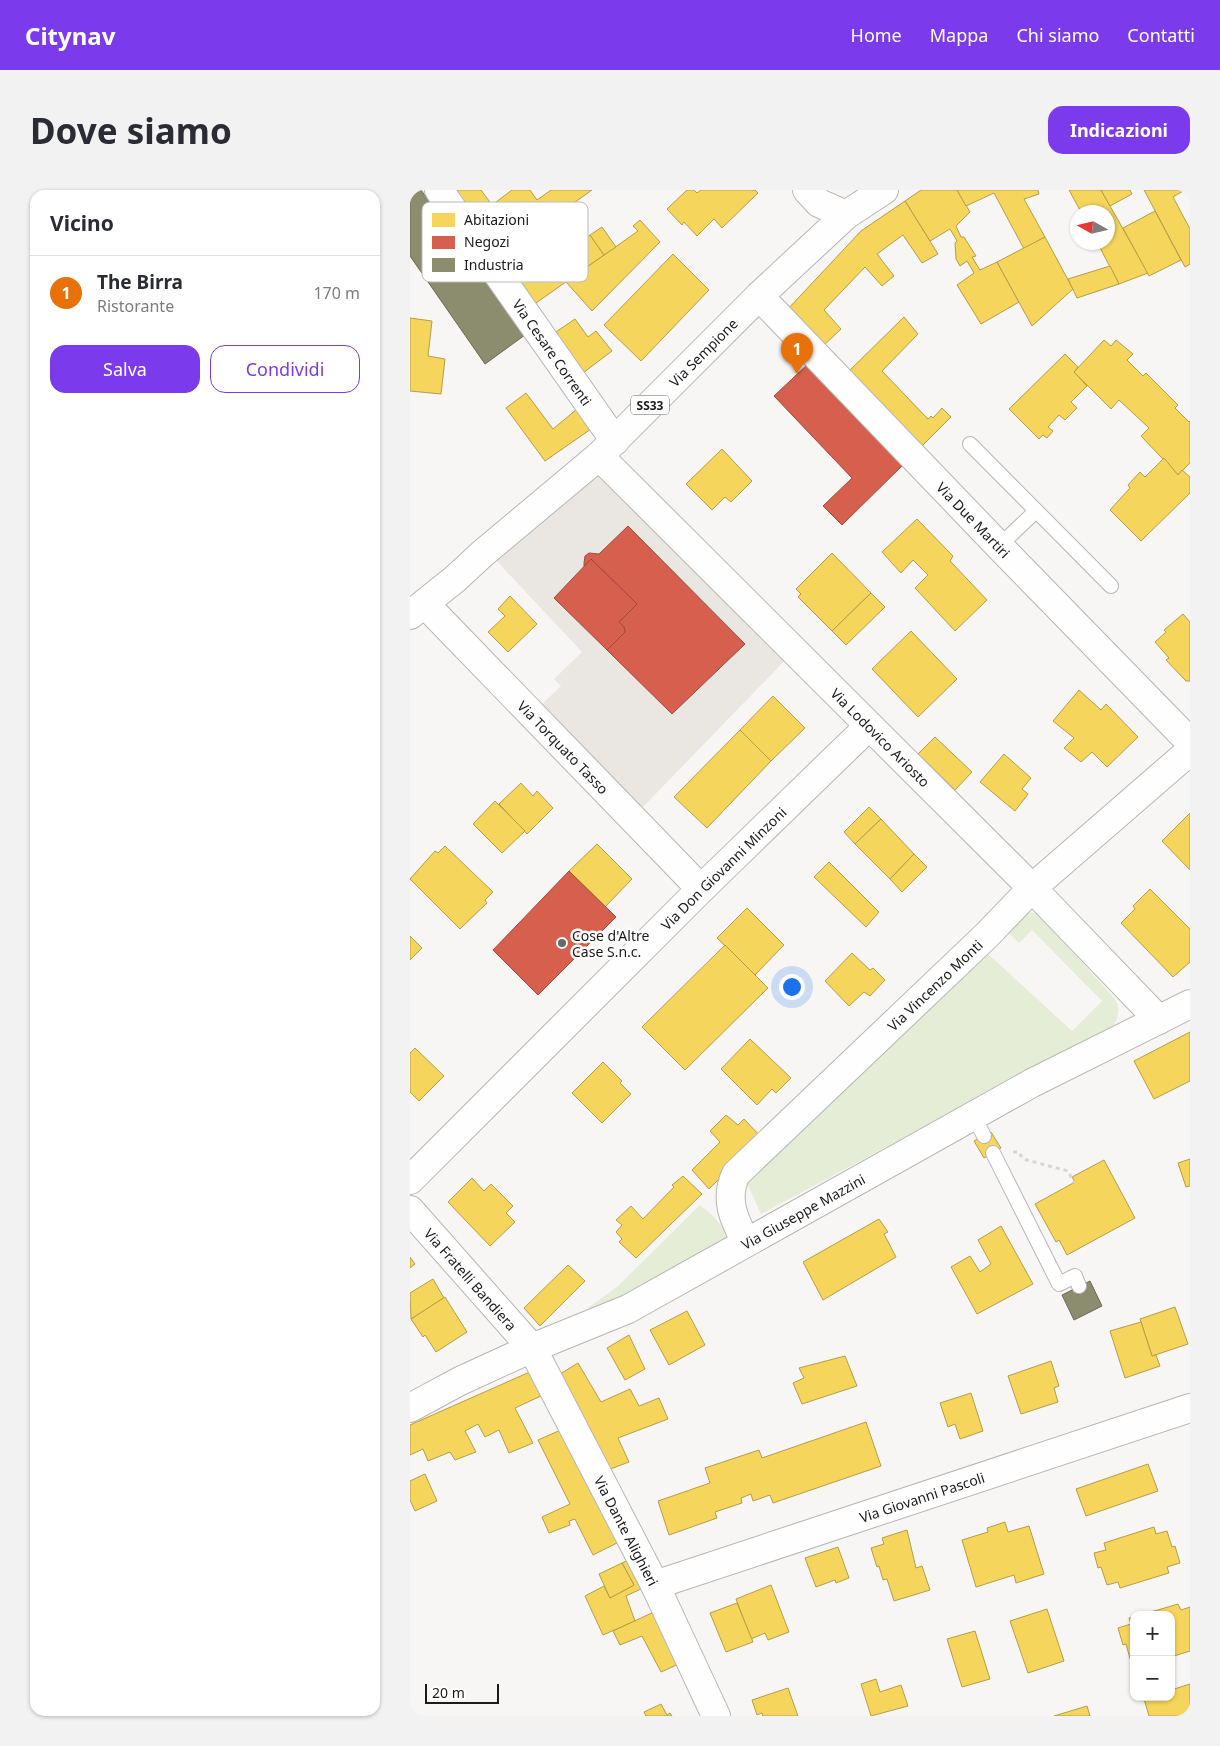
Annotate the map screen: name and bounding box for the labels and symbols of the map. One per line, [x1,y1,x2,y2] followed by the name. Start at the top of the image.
[422,202,588,282] legend
[1070,205,1115,250] north arrow
[464,210,529,229] text: Abitazioni
[464,232,510,251] text: Negozi
[464,255,524,274] text: Industria
[509,295,597,409] street label: Via Cesare Correnti
[665,314,741,390] street label: Via Sempione
[781,333,813,374] pin: 1
[631,396,669,414] road number: SS33
[933,478,1015,562] street label: Via Due Martiri
[827,683,935,791] street label: Via Lodovico Ariosto
[514,696,613,798] street label: Via Torquato Tasso
[656,802,790,934] street label: Via Don Giovanni Minzoni
[572,926,649,961] place label: Cose d'Altre Case S.n.c.
[883,935,986,1035] street label: Via Vincenzo Monti
[556,937,568,949] marker: Cose d'Altre Case S.n.c.
[779,974,805,1000] your location
[738,1169,868,1253] street label: Via Giuseppe Mazzini
[420,1224,521,1334] street label: Via Fratelli Bandiera
[857,1467,987,1526] street label: Via Giovanni Pascoli
[590,1472,663,1589] street label: Via Dante Alighieri
[425,1681,499,1704] scale bar

